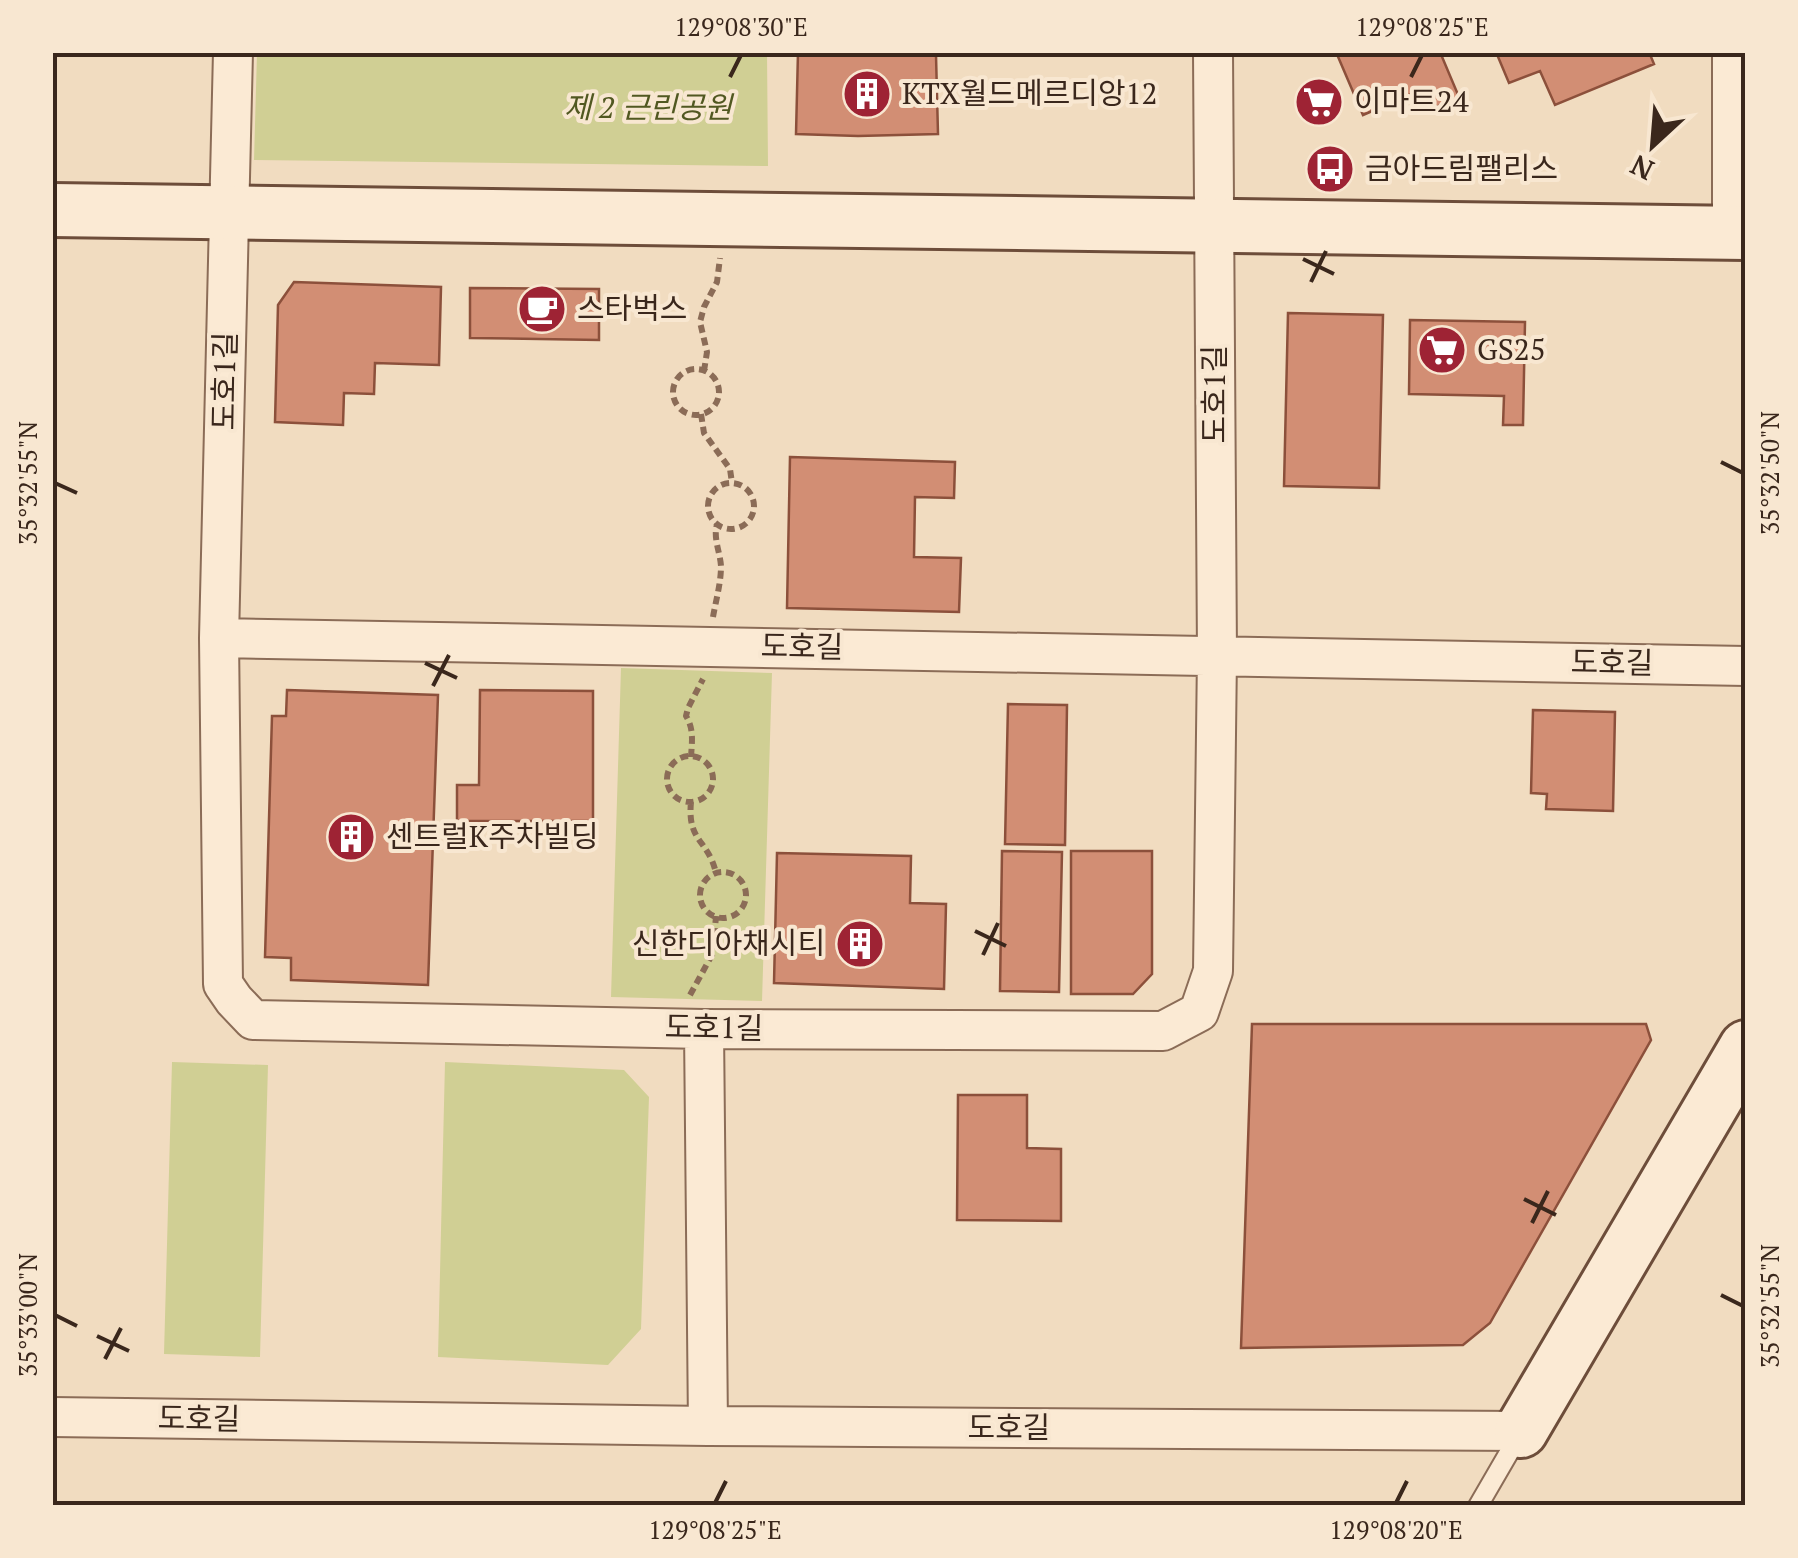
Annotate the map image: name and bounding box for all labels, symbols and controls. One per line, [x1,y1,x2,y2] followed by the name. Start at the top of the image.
[674,10,808,43] text: 129°08'30"E
[1355,10,1489,43] text: 129°08'25"E
[841,68,893,120] building icon: KTX월드메르디앙12
[902,73,1158,113] place label: KTX월드메르디앙12
[1293,76,1345,128] supermarket icon: 이마트24
[1354,81,1469,121] place label: 이마트24
[564,87,735,127] park label: 제 2 근린공원
[1603,95,1703,195] north arrow
[1304,143,1356,195] bus stop icon: 금아드림팰리스
[1624,147,1659,189] text: N
[1365,148,1558,188] place label: 금아드림팰리스
[516,283,568,335] cafe icon: 스타벅스
[577,288,687,328] place label: 스타벅스
[1416,324,1468,376] supermarket icon: GS25
[1477,329,1546,369] place label: GS25
[203,331,245,431] street label: 도호1길
[1194,345,1234,443] street label: 도호1길
[1753,411,1786,535] text: 35°32'50"N
[11,421,44,545] text: 35°32'55"N
[760,625,844,667] street label: 도호길
[1570,641,1654,683] street label: 도호길
[325,811,377,863] building icon: 센트럴K주차빌딩
[386,816,599,856] place label: 센트럴K주차빌딩
[834,918,886,970] building icon: 신한디아채시티
[632,923,825,963] place label: 신한디아채시티
[664,1006,764,1048] street label: 도호1길
[1753,1244,1786,1368] text: 35°32'55"N
[11,1253,44,1377] text: 35°33'00"N
[157,1397,241,1439] street label: 도호길
[968,1407,1050,1447] street label: 도호길
[648,1513,782,1546] text: 129°08'25"E
[1329,1513,1463,1546] text: 129°08'20"E

